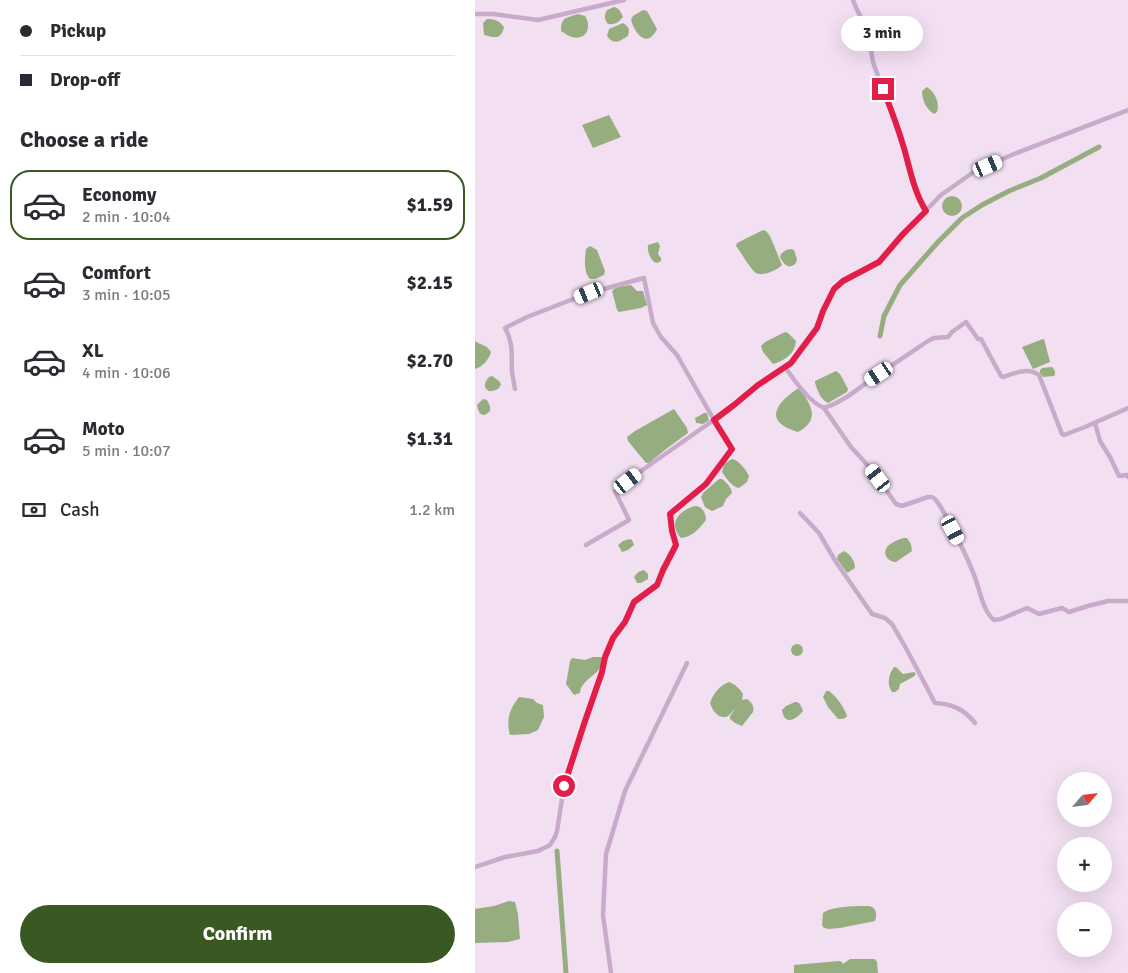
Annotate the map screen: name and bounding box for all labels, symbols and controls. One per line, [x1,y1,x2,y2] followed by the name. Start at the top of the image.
[842,17,924,52] callout: 3 min
[50,19,106,43] text: Pickup
[863,23,901,43] text: 3 min
[50,68,120,92] text: Drop-off
[872,78,894,100] route end
[20,126,148,153] text: Choose a ride
[971,153,1004,179] car
[22,183,67,228] icon: car
[82,183,156,207] text: Economy
[407,193,453,217] text: $1.59
[82,207,171,227] text: 2 min · 10:04
[22,261,67,306] icon: car
[82,261,151,285] text: Comfort
[407,271,453,295] text: $2.15
[572,280,605,306] car
[82,285,171,305] text: 3 min · 10:05
[22,339,67,384] icon: car
[82,339,104,363] text: XL
[407,349,453,373] text: $2.70
[862,359,895,389] car
[82,363,171,383] text: 4 min · 10:06
[22,417,67,462] icon: car
[82,417,125,441] text: Moto
[407,427,453,451] text: $1.31
[82,441,171,461] text: 5 min · 10:07
[862,462,893,494] car
[611,466,644,496] car
[20,496,48,524] icon: cash
[60,498,100,522] text: Cash
[409,500,455,520] text: 1.2 km
[939,513,966,547] car
[1057,772,1113,828] north arrow
[1057,772,1112,957] map controls
[553,775,575,797] route start
[1057,837,1112,892] button: +
[1057,902,1112,957] button: −
[20,905,455,963] button: Confirm

